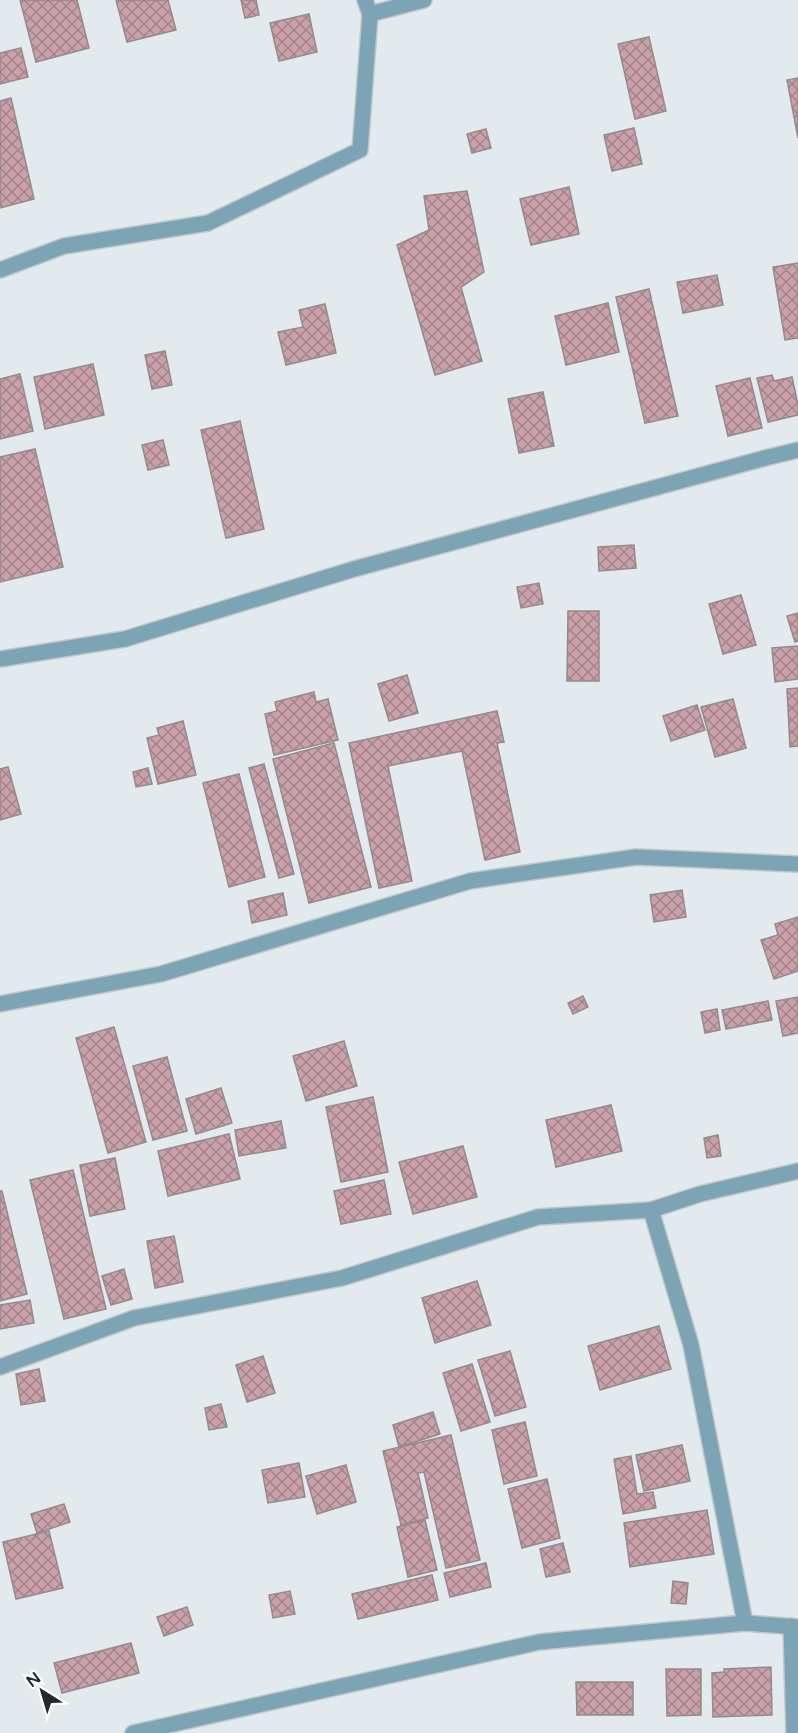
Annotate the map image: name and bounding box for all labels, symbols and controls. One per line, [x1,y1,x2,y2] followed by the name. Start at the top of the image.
[12,1661,72,1721] north arrow
[22,1668,45,1692] text: N

